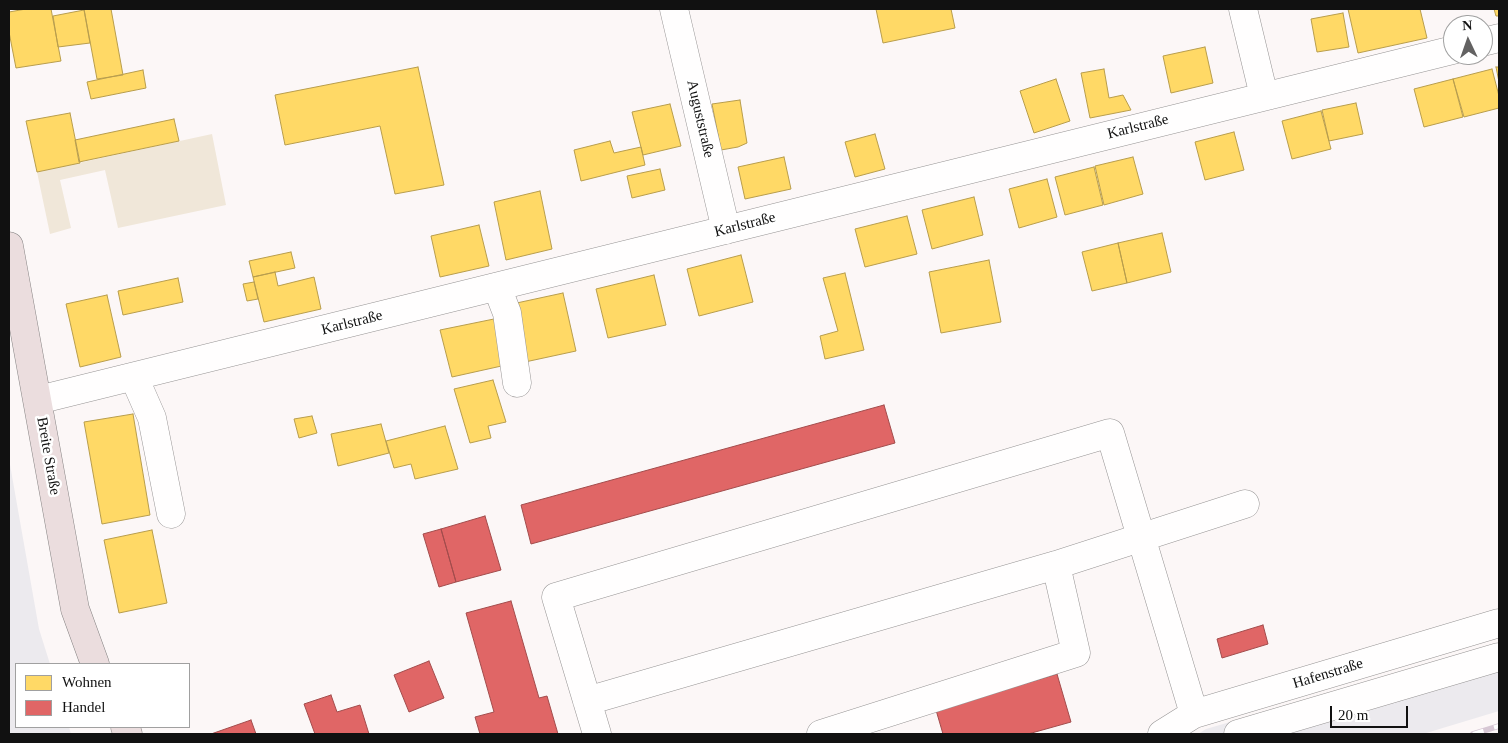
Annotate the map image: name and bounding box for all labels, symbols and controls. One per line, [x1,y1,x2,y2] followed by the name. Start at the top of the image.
[1443,15,1493,65] north arrow
[1462,18,1473,33] text: N
[682,78,718,160] street label: Auguststraße
[1106,111,1170,143] street label: Karlstraße
[713,209,777,241] street label: Karlstraße
[320,307,384,339] street label: Karlstraße
[32,416,64,496] street label: Breite Straße
[1291,655,1365,693] street label: Hafenstraße
[15,663,190,728] legend
[62,674,112,690] text: Wohnen
[1333,696,1410,728] scale bar
[62,699,105,715] text: Handel
[1338,707,1368,723] text: 20 m

